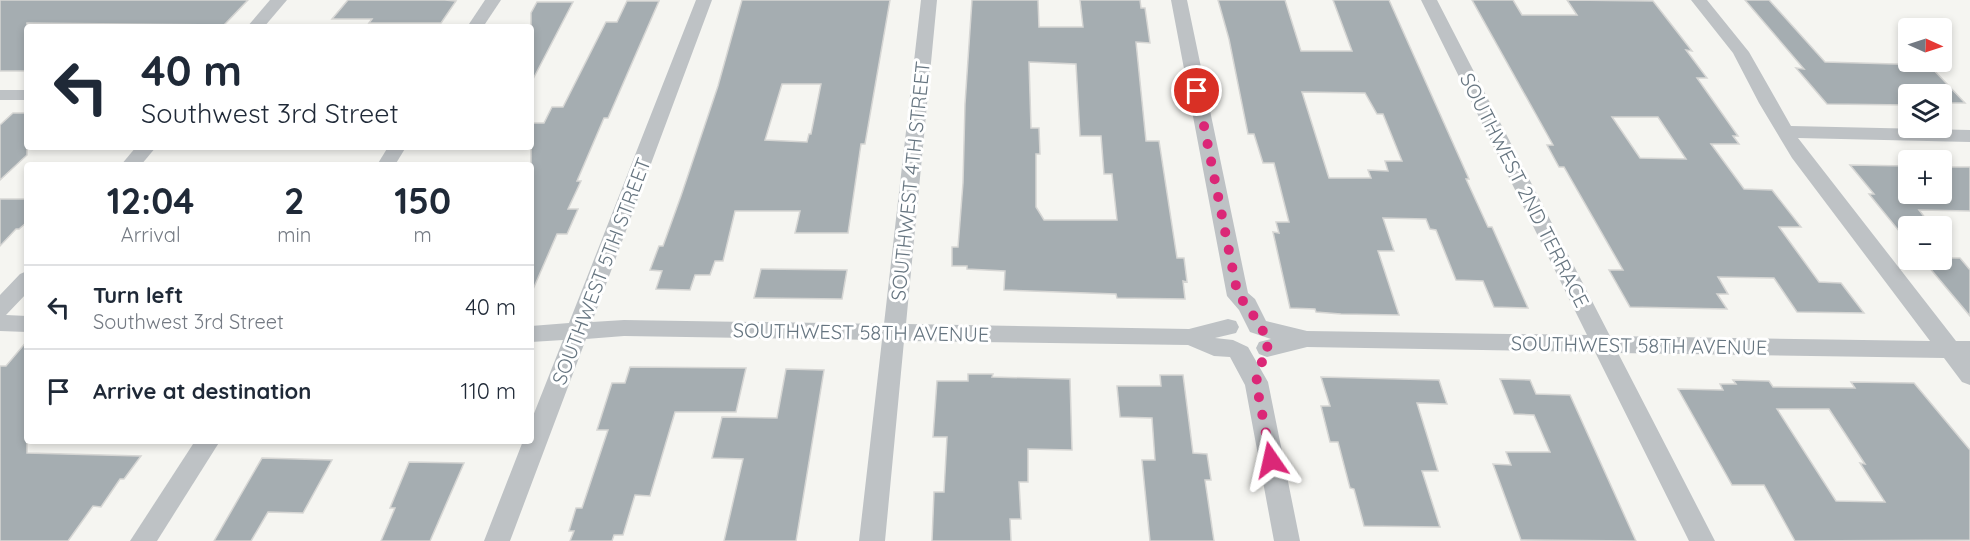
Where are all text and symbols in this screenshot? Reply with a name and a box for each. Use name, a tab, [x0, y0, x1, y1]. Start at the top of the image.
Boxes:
north arrow	[1898, 18, 1952, 72]
map controls	[1898, 18, 1952, 270]
text: 40 m	[141, 44, 242, 97]
icon: left	[42, 48, 120, 126]
street label: SOUTHWEST 4TH STREET	[885, 60, 935, 302]
pin	[1171, 65, 1222, 116]
street label: SOUTHWEST 2ND TERRACE	[1455, 69, 1595, 311]
icon: arrive	[1180, 74, 1213, 107]
button: layers	[1898, 84, 1952, 138]
text: Southwest 3rd Street	[141, 96, 399, 130]
button: +	[1898, 150, 1952, 204]
street label: SOUTHWEST 5TH STREET	[546, 154, 656, 388]
text: 12:04	[107, 178, 194, 223]
text: 2	[284, 178, 305, 223]
text: 150	[394, 178, 451, 223]
button: −	[1898, 216, 1952, 270]
text: Arrival	[121, 222, 181, 247]
text: min	[277, 222, 311, 247]
text: m	[414, 222, 432, 247]
text: Turn left	[93, 281, 183, 309]
icon: left	[42, 291, 75, 324]
text: 40 m	[465, 293, 516, 321]
text: Southwest 3rd Street	[93, 309, 284, 334]
street label: SOUTHWEST 58TH AVENUE	[733, 317, 989, 347]
street label: SOUTHWEST 58TH AVENUE	[1511, 330, 1767, 360]
icon: arrive	[42, 375, 75, 408]
text: Arrive at destination	[93, 377, 311, 405]
text: 110 m	[461, 377, 516, 405]
position arrow	[1239, 428, 1303, 492]

